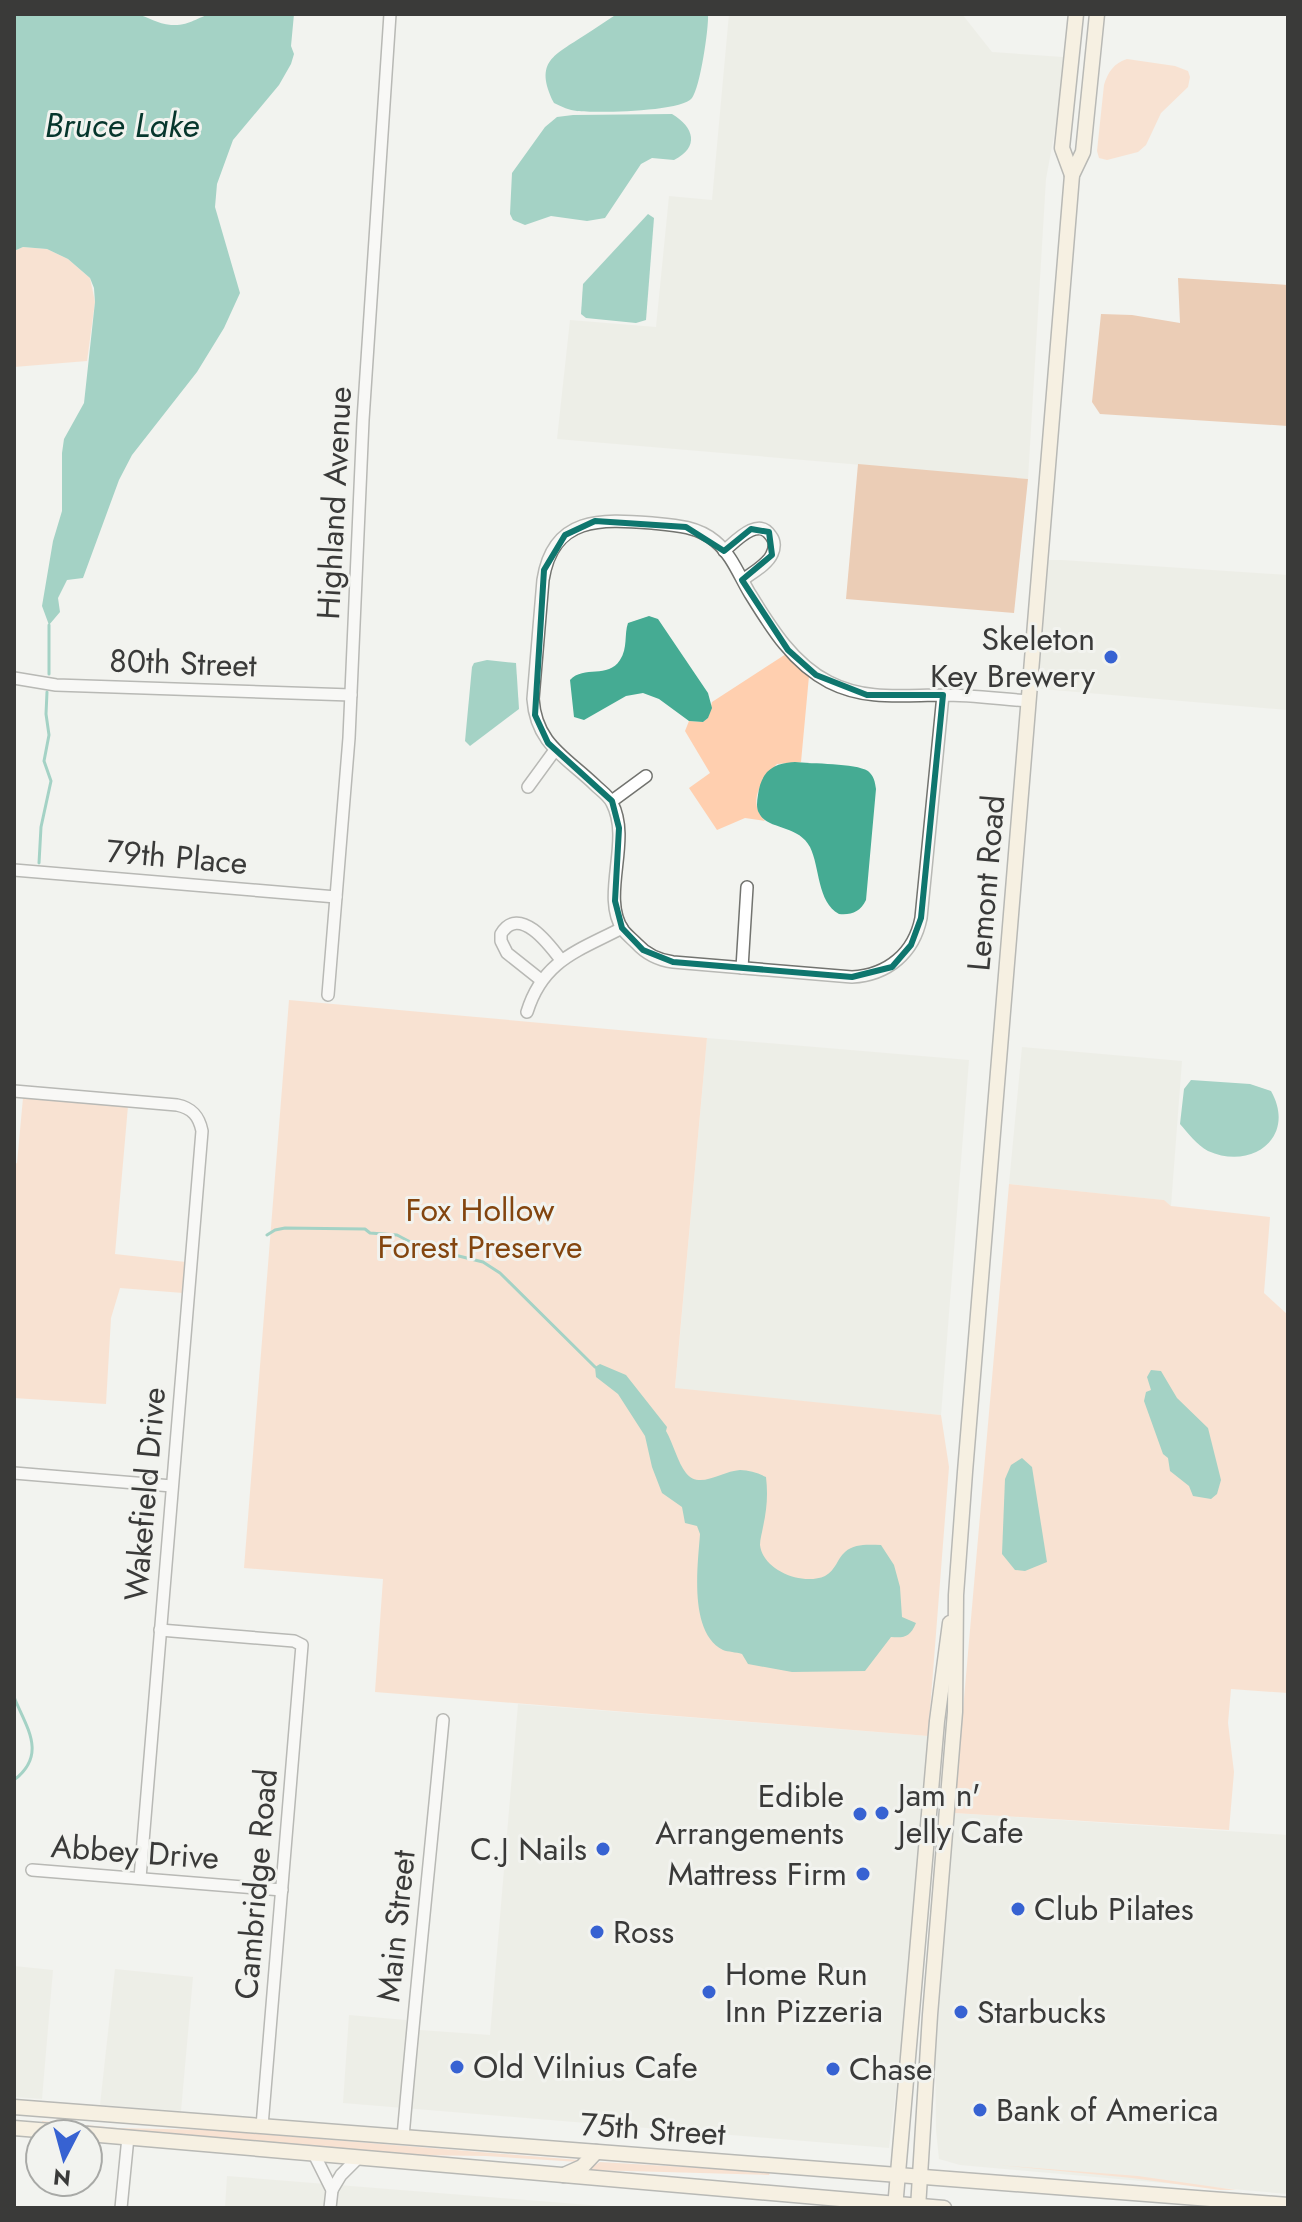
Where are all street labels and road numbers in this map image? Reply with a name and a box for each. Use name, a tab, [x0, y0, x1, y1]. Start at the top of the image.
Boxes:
street label: Highland Avenue	[305, 385, 363, 621]
street label: 80th Street	[109, 637, 258, 689]
street label: Lemont Road	[955, 793, 1017, 973]
street label: 79th Place	[105, 828, 249, 886]
street label: Wakefield Drive	[113, 1385, 177, 1603]
street label: Cambridge Road	[223, 1767, 289, 2001]
street label: Abbey Drive	[49, 1823, 221, 1881]
street label: Main Street	[365, 1848, 427, 2004]
street label: 75th Street	[579, 2101, 727, 2157]

